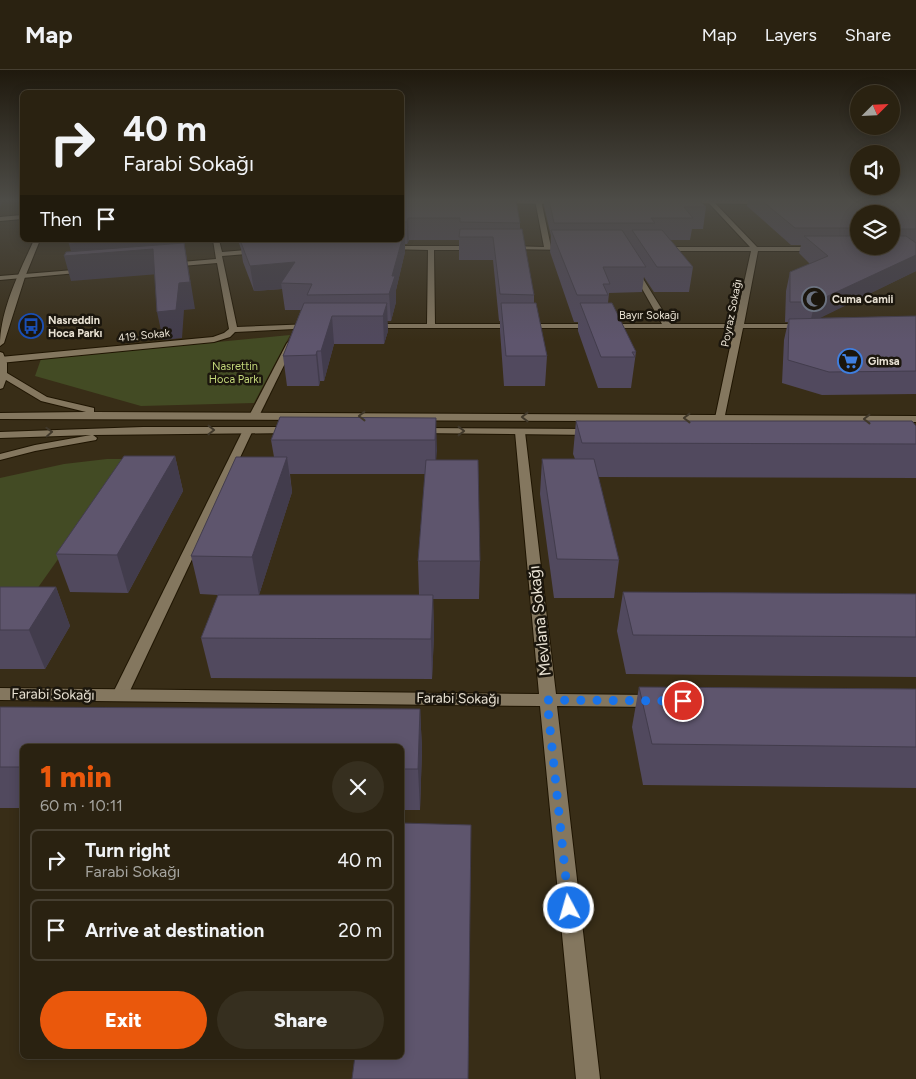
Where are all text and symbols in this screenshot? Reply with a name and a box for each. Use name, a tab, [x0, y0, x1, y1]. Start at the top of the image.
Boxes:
text: Map	[25, 20, 73, 49]
text: Map	[702, 24, 737, 46]
text: Layers	[765, 24, 817, 46]
text: Share	[845, 24, 891, 46]
north arrow	[850, 85, 900, 135]
map controls	[850, 85, 900, 255]
text: 40 m	[123, 108, 207, 150]
icon: right	[40, 110, 105, 175]
button: sound	[850, 145, 900, 195]
text: Farabi Sokağı	[123, 150, 254, 177]
icon: arrive	[92, 205, 120, 233]
button: layers	[850, 205, 900, 255]
text: Then	[40, 208, 82, 231]
street label: Poyraz Sokağı	[719, 278, 744, 348]
mosque icon: Cuma Camii	[801, 286, 827, 312]
place label: Cuma Camii	[832, 293, 894, 306]
street label: Bayır Sokağı	[619, 309, 679, 322]
bus stop icon: Nasreddin Hoca Parkı	[18, 313, 44, 339]
place label: Nasreddin Hoca Parkı	[48, 314, 103, 340]
street label: 419. Sokak	[118, 326, 171, 345]
supermarket icon: Gimsa	[837, 348, 863, 374]
place label: Gimsa	[868, 355, 900, 368]
park label: Nasrettin Hoca Parkı	[209, 360, 261, 386]
one-way arrow	[358, 411, 366, 421]
one-way arrow	[521, 412, 528, 422]
one-way arrow	[683, 413, 691, 423]
one-way arrow	[863, 414, 871, 424]
one-way arrow	[208, 425, 215, 435]
one-way arrow	[458, 426, 465, 436]
one-way arrow	[45, 427, 53, 438]
street label: Mevlana Sokağı	[524, 565, 555, 677]
pin	[662, 680, 704, 722]
street label: Farabi Sokağı	[11, 685, 95, 704]
icon: arrive	[669, 687, 697, 715]
street label: Farabi Sokağı	[416, 689, 500, 708]
text: 1 min	[40, 758, 112, 795]
button: close	[332, 761, 384, 813]
text: 60 m · 10:11	[40, 796, 123, 815]
text: Turn right	[85, 839, 171, 862]
icon: right	[42, 846, 70, 874]
text: 40 m	[337, 849, 382, 872]
text: Farabi Sokağı	[85, 862, 180, 881]
position arrow	[542, 881, 594, 933]
icon: arrive	[42, 916, 70, 944]
text: Arrive at destination	[85, 919, 264, 942]
text: 20 m	[338, 919, 382, 942]
button: Exit	[40, 991, 207, 1049]
button: Share	[217, 991, 384, 1049]

